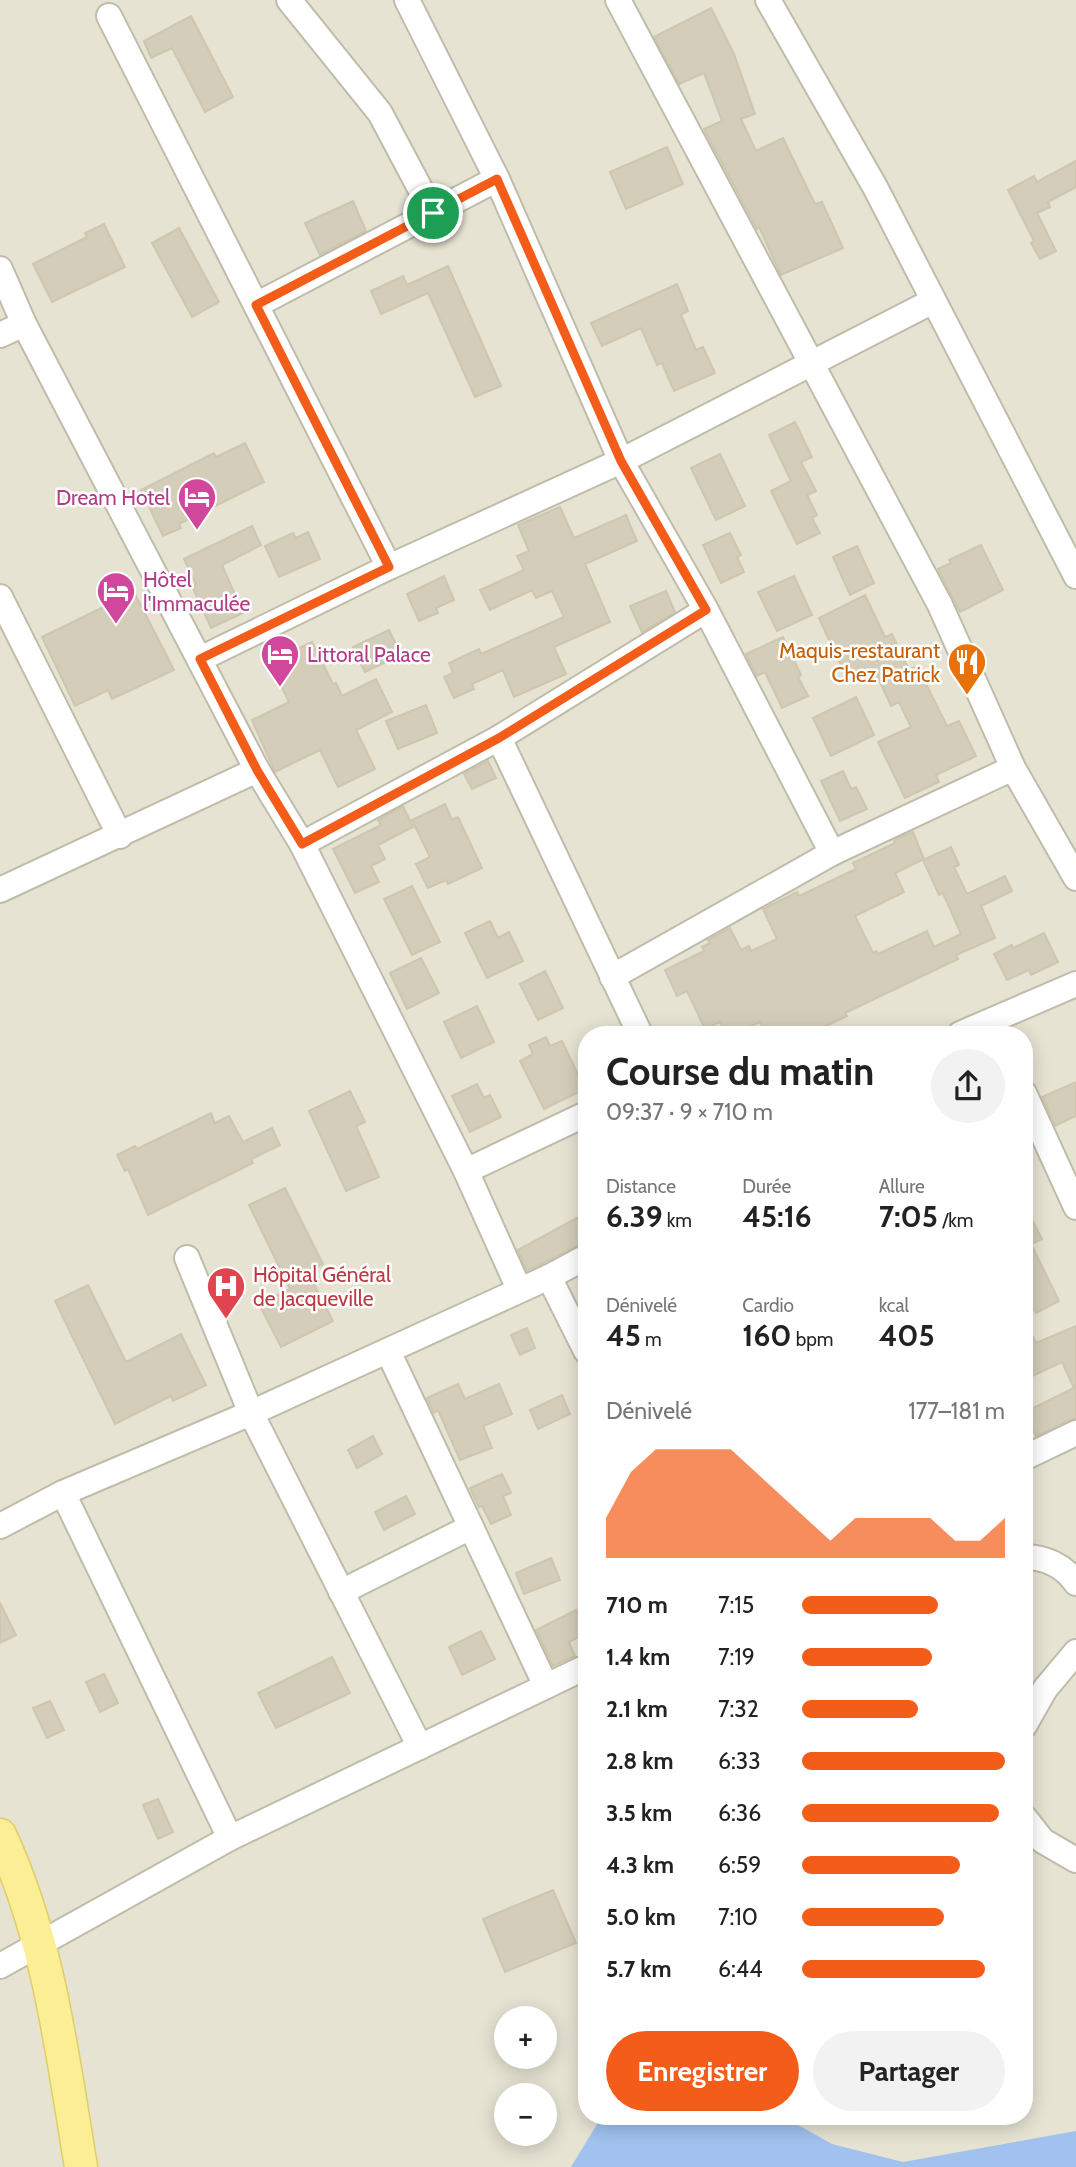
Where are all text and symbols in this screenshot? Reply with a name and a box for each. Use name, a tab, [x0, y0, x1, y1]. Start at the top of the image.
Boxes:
pin	[403, 183, 463, 243]
icon: arrive	[414, 194, 452, 232]
hotel icon: Dream Hotel	[176, 476, 218, 531]
place label: Dream Hotel	[56, 485, 170, 510]
place label: Hôtel l'Immaculée	[143, 567, 251, 616]
hotel icon: Hôtel l'Immaculée	[95, 570, 137, 625]
hotel icon: Littoral Palace	[259, 633, 301, 688]
place label: Maquis-restaurant Chez Patrick	[779, 638, 941, 687]
restaurant icon: Maquis-restaurant Chez Patrick	[946, 641, 988, 696]
place label: Littoral Palace	[307, 642, 431, 667]
text: Course du matin	[606, 1048, 874, 1095]
button: share	[931, 1049, 1005, 1123]
text: 09:37 · 9 × 710 m	[606, 1098, 773, 1126]
text: Distance	[606, 1175, 676, 1198]
text: Durée	[742, 1175, 791, 1198]
text: Allure	[879, 1175, 925, 1198]
text: 6.39	[606, 1198, 663, 1235]
text: 45:16	[742, 1198, 812, 1235]
text: 7:05	[879, 1198, 938, 1235]
text: km	[663, 1209, 692, 1232]
text: /km	[938, 1209, 974, 1232]
place label: Hôpital Général de Jacqueville	[253, 1262, 391, 1311]
hospital icon: Hôpital Général de Jacqueville	[205, 1265, 247, 1320]
text: Dénivelé	[606, 1294, 677, 1317]
text: Cardio	[742, 1294, 794, 1317]
text: kcal	[879, 1294, 909, 1317]
text: 45	[606, 1317, 641, 1354]
text: 160	[742, 1317, 791, 1354]
text: 405	[879, 1317, 935, 1354]
text: m	[641, 1328, 662, 1351]
text: bpm	[791, 1328, 834, 1351]
text: Dénivelé	[606, 1397, 692, 1425]
text: 177–181 m	[908, 1397, 1005, 1425]
text: 710 m	[606, 1591, 668, 1619]
text: 7:15	[718, 1591, 754, 1619]
text: 1.4 km	[606, 1643, 670, 1671]
text: 7:19	[718, 1643, 755, 1671]
text: 2.1 km	[606, 1695, 668, 1723]
text: 7:32	[718, 1695, 759, 1723]
text: 2.8 km	[606, 1747, 673, 1775]
text: 6:33	[718, 1747, 761, 1775]
text: 3.5 km	[606, 1799, 672, 1827]
text: 6:36	[718, 1799, 761, 1827]
text: 4.3 km	[606, 1851, 674, 1879]
text: 6:59	[718, 1851, 761, 1879]
text: 5.0 km	[606, 1903, 676, 1931]
text: 7:10	[718, 1903, 758, 1931]
text: 5.7 km	[606, 1955, 672, 1983]
text: 6:44	[718, 1955, 762, 1983]
map controls	[494, 2006, 557, 2146]
button: +	[494, 2006, 557, 2069]
button: Enregistrer	[606, 2031, 799, 2111]
button: Partager	[813, 2031, 1005, 2111]
button: −	[494, 2083, 557, 2146]

